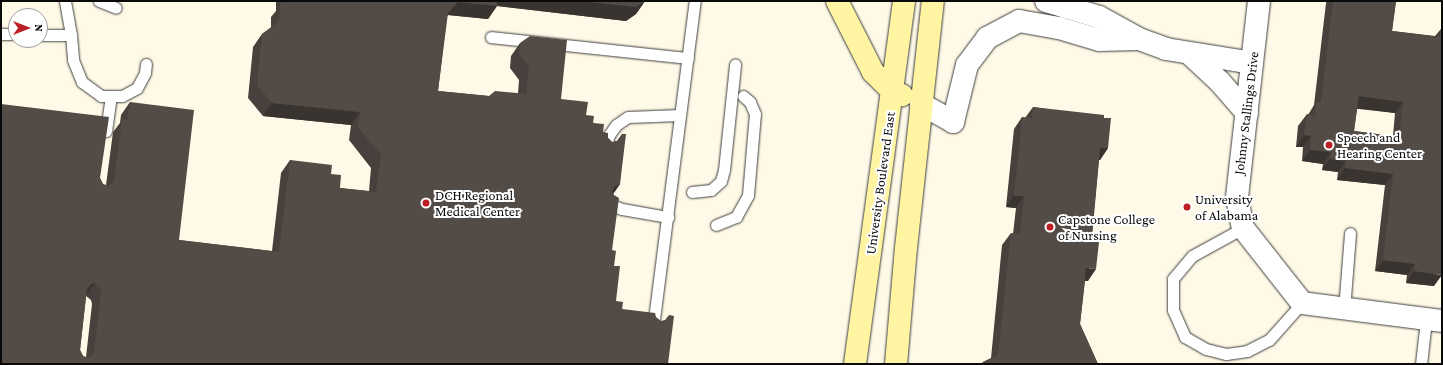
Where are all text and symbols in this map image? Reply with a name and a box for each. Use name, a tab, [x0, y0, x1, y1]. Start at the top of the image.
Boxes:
north arrow	[8, 8, 48, 48]
text: N	[33, 24, 45, 32]
street label: Johnny Stallings Drive	[1230, 50, 1262, 176]
street label: University Boulevard East	[862, 111, 898, 255]
place label: Speech and Hearing Center	[1337, 129, 1422, 162]
marker: Speech and Hearing Center	[1324, 140, 1334, 150]
place label: DCH Regional Medical Center	[435, 187, 520, 220]
place label: University of Alabama	[1195, 191, 1258, 224]
marker: DCH Regional Medical Center	[420, 197, 432, 209]
marker: University of Alabama	[1182, 202, 1192, 212]
place label: Capstone College of Nursing	[1058, 211, 1155, 244]
marker: Capstone College of Nursing	[1045, 222, 1055, 232]

